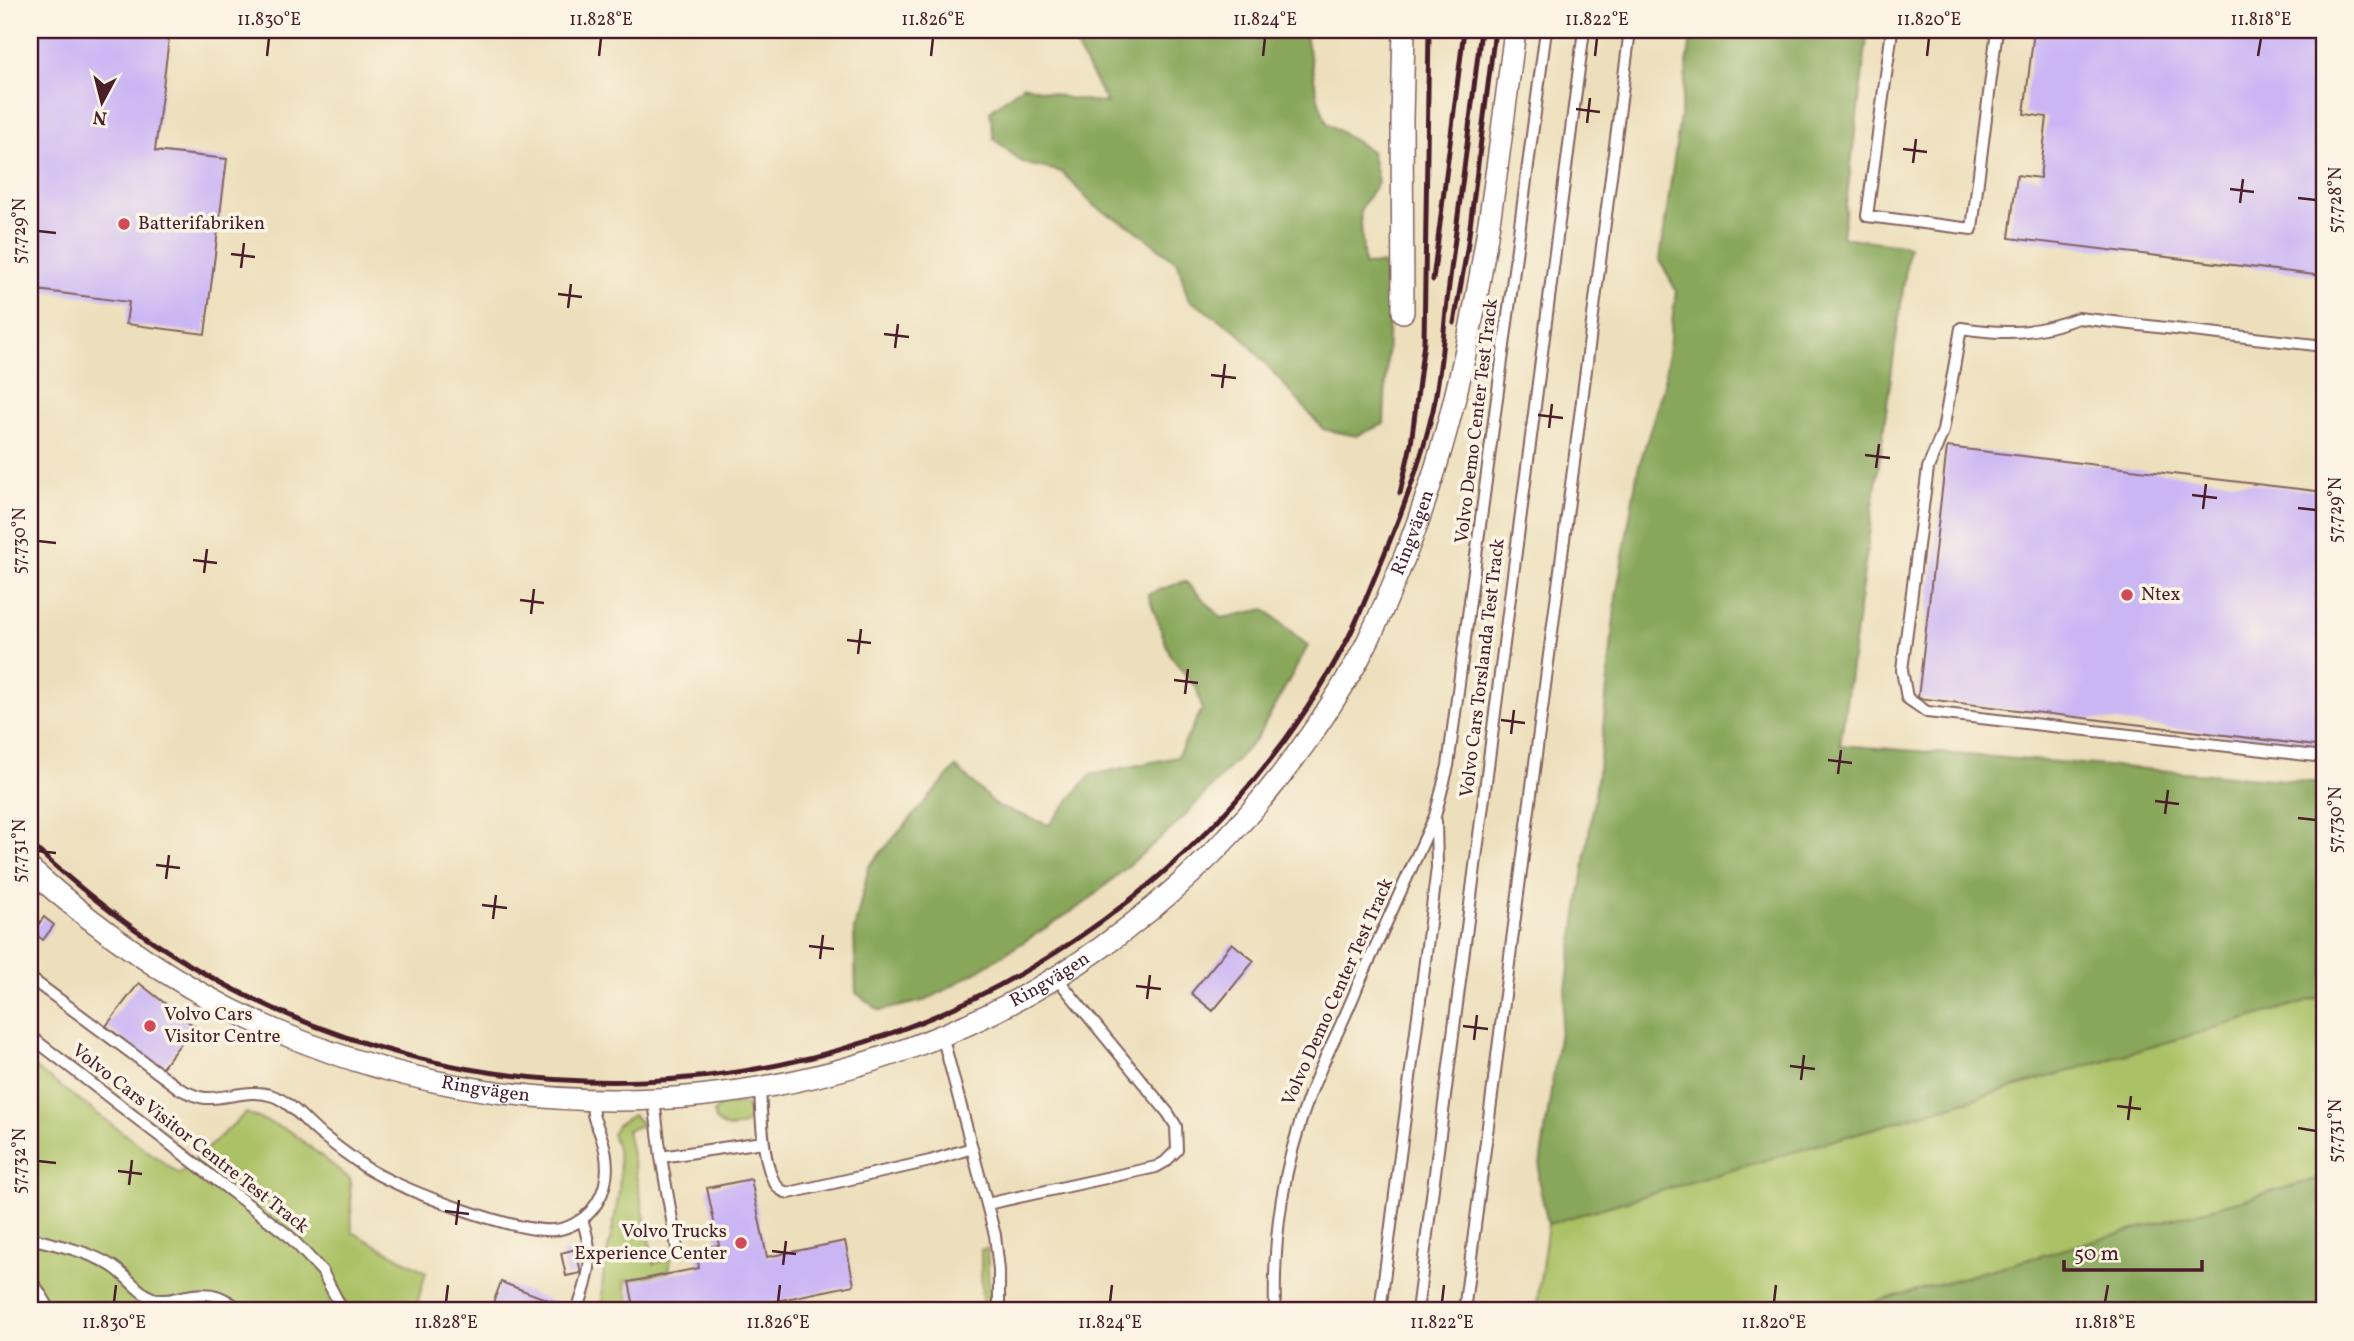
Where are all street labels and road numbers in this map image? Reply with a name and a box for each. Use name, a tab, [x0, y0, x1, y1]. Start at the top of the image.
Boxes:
street label: Volvo Demo Center Test Track	[1449, 297, 1505, 545]
street label: Ringvägen	[1385, 487, 1441, 580]
street label: Volvo Cars Torslanda Test Track	[1454, 537, 1512, 799]
street label: Volvo Demo Center Test Track	[1276, 874, 1400, 1110]
street label: Ringvägen	[1005, 946, 1095, 1014]
street label: Volvo Cars Visitor Centre Test Track	[66, 1038, 314, 1240]
street label: Ringvägen	[439, 1070, 531, 1109]

